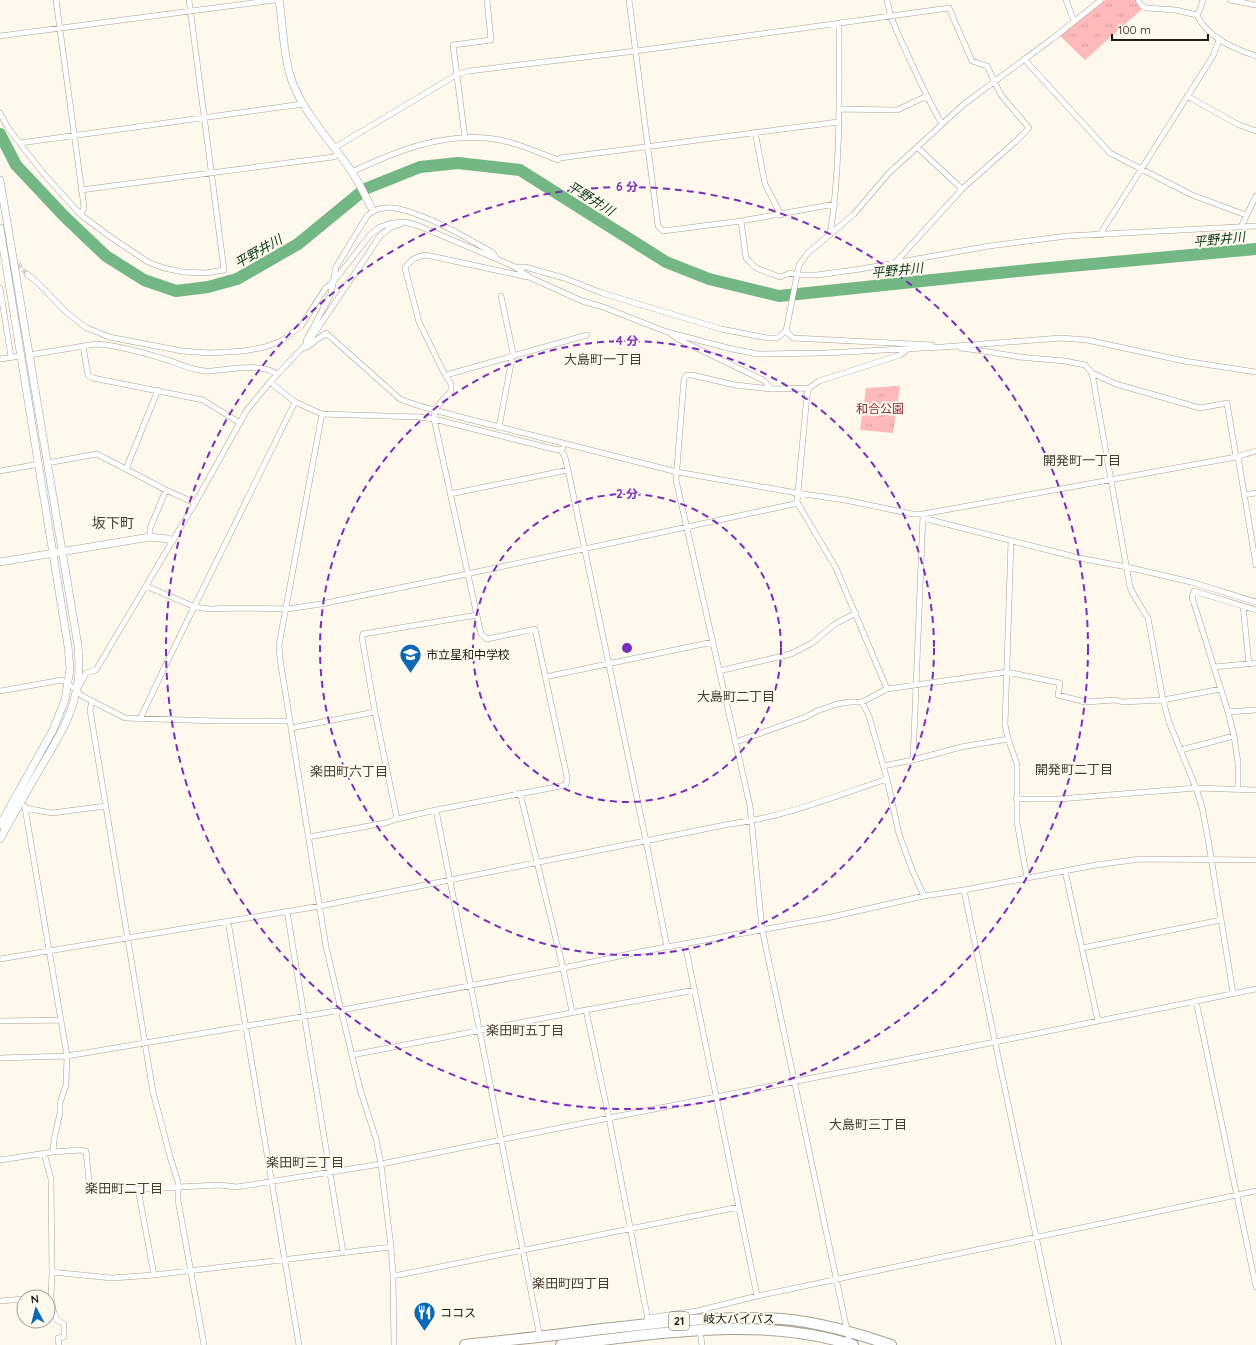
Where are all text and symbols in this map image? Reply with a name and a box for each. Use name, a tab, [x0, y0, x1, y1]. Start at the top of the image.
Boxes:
scale bar	[1112, 16, 1208, 42]
text: 100 m	[1118, 22, 1151, 37]
water label: 平野井川	[565, 177, 619, 220]
text: 6 分	[616, 179, 638, 194]
water label: 平野井川	[1192, 228, 1248, 250]
water label: 平野井川	[231, 230, 286, 271]
water label: 平野井川	[870, 259, 926, 281]
text: 4 分	[616, 333, 638, 348]
district label: 大島町一丁目	[564, 351, 642, 367]
park label: 和合公園	[856, 401, 904, 416]
district label: 開発町一丁目	[1043, 452, 1121, 468]
text: 2 分	[616, 486, 638, 501]
district label: 坂下町	[92, 514, 134, 532]
centre of rings	[620, 641, 634, 655]
school or university icon: 市立星和中学校	[397, 642, 423, 675]
place label: 市立星和中学校	[426, 647, 510, 662]
district label: 大島町二丁目	[697, 688, 775, 704]
district label: 開発町二丁目	[1035, 761, 1113, 777]
district label: 楽田町六丁目	[310, 763, 388, 779]
district label: 楽田町五丁目	[486, 1022, 564, 1038]
district label: 大島町三丁目	[829, 1116, 907, 1132]
district label: 楽田町三丁目	[266, 1154, 344, 1170]
district label: 楽田町二丁目	[85, 1180, 163, 1196]
district label: 楽田町四丁目	[532, 1275, 610, 1291]
north arrow	[16, 1289, 56, 1329]
text: N	[30, 1292, 40, 1307]
restaurant icon: ココス	[411, 1300, 437, 1333]
place label: ココス	[440, 1305, 476, 1320]
street label: 岐大バイパス	[703, 1311, 775, 1326]
road number: 21	[669, 1312, 689, 1330]

